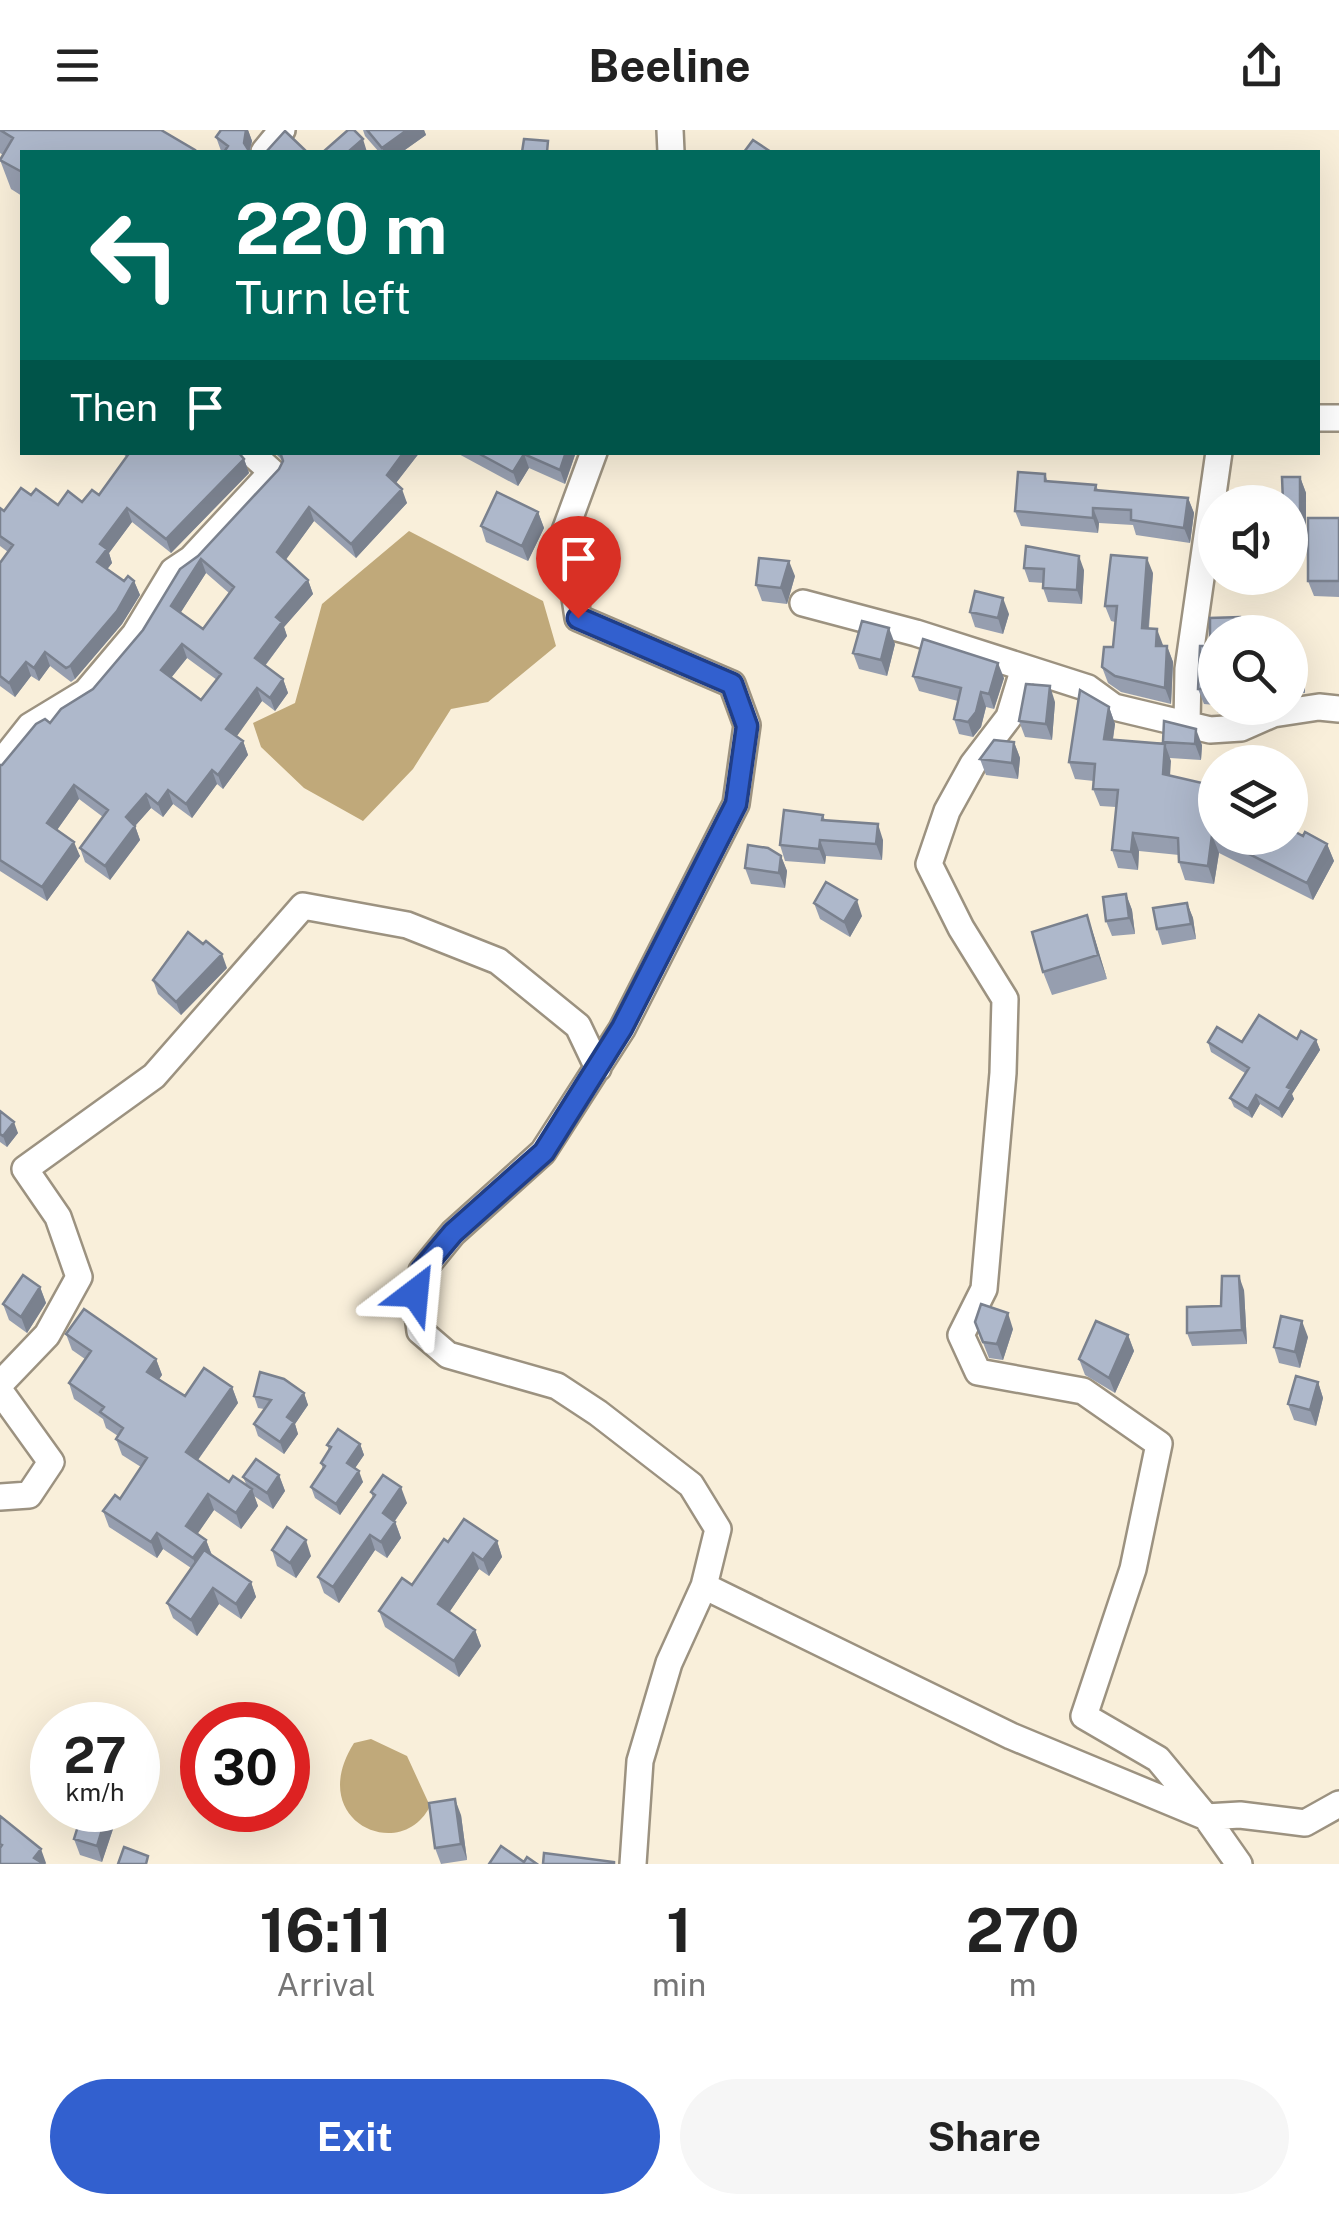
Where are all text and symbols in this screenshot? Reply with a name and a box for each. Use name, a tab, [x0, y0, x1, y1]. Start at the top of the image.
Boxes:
icon: menu	[50, 38, 105, 93]
icon: share	[1234, 38, 1289, 93]
text: Beeline	[588, 39, 751, 92]
text: 220 m	[235, 187, 448, 270]
icon: left	[70, 190, 200, 320]
text: Turn left	[235, 271, 411, 324]
icon: arrive	[178, 380, 233, 435]
text: Then	[70, 385, 158, 430]
map controls	[1198, 485, 1308, 855]
button: sound	[1198, 485, 1308, 595]
pin	[536, 516, 621, 619]
icon: arrive	[551, 531, 606, 586]
button: search	[1198, 615, 1308, 725]
button: layers	[1198, 745, 1308, 855]
position arrow	[363, 1241, 467, 1345]
speed limit sign: 30	[180, 1702, 310, 1832]
text: 27	[63, 1725, 127, 1784]
text: km/h	[66, 1777, 124, 1807]
text: 16:11	[260, 1895, 392, 1966]
text: 1	[666, 1895, 692, 1966]
text: 270	[966, 1895, 1079, 1966]
text: Arrival	[277, 1966, 375, 2003]
text: min	[652, 1966, 706, 2003]
text: m	[1009, 1966, 1036, 2003]
button: Exit	[50, 2079, 660, 2194]
button: Share	[680, 2079, 1289, 2194]

